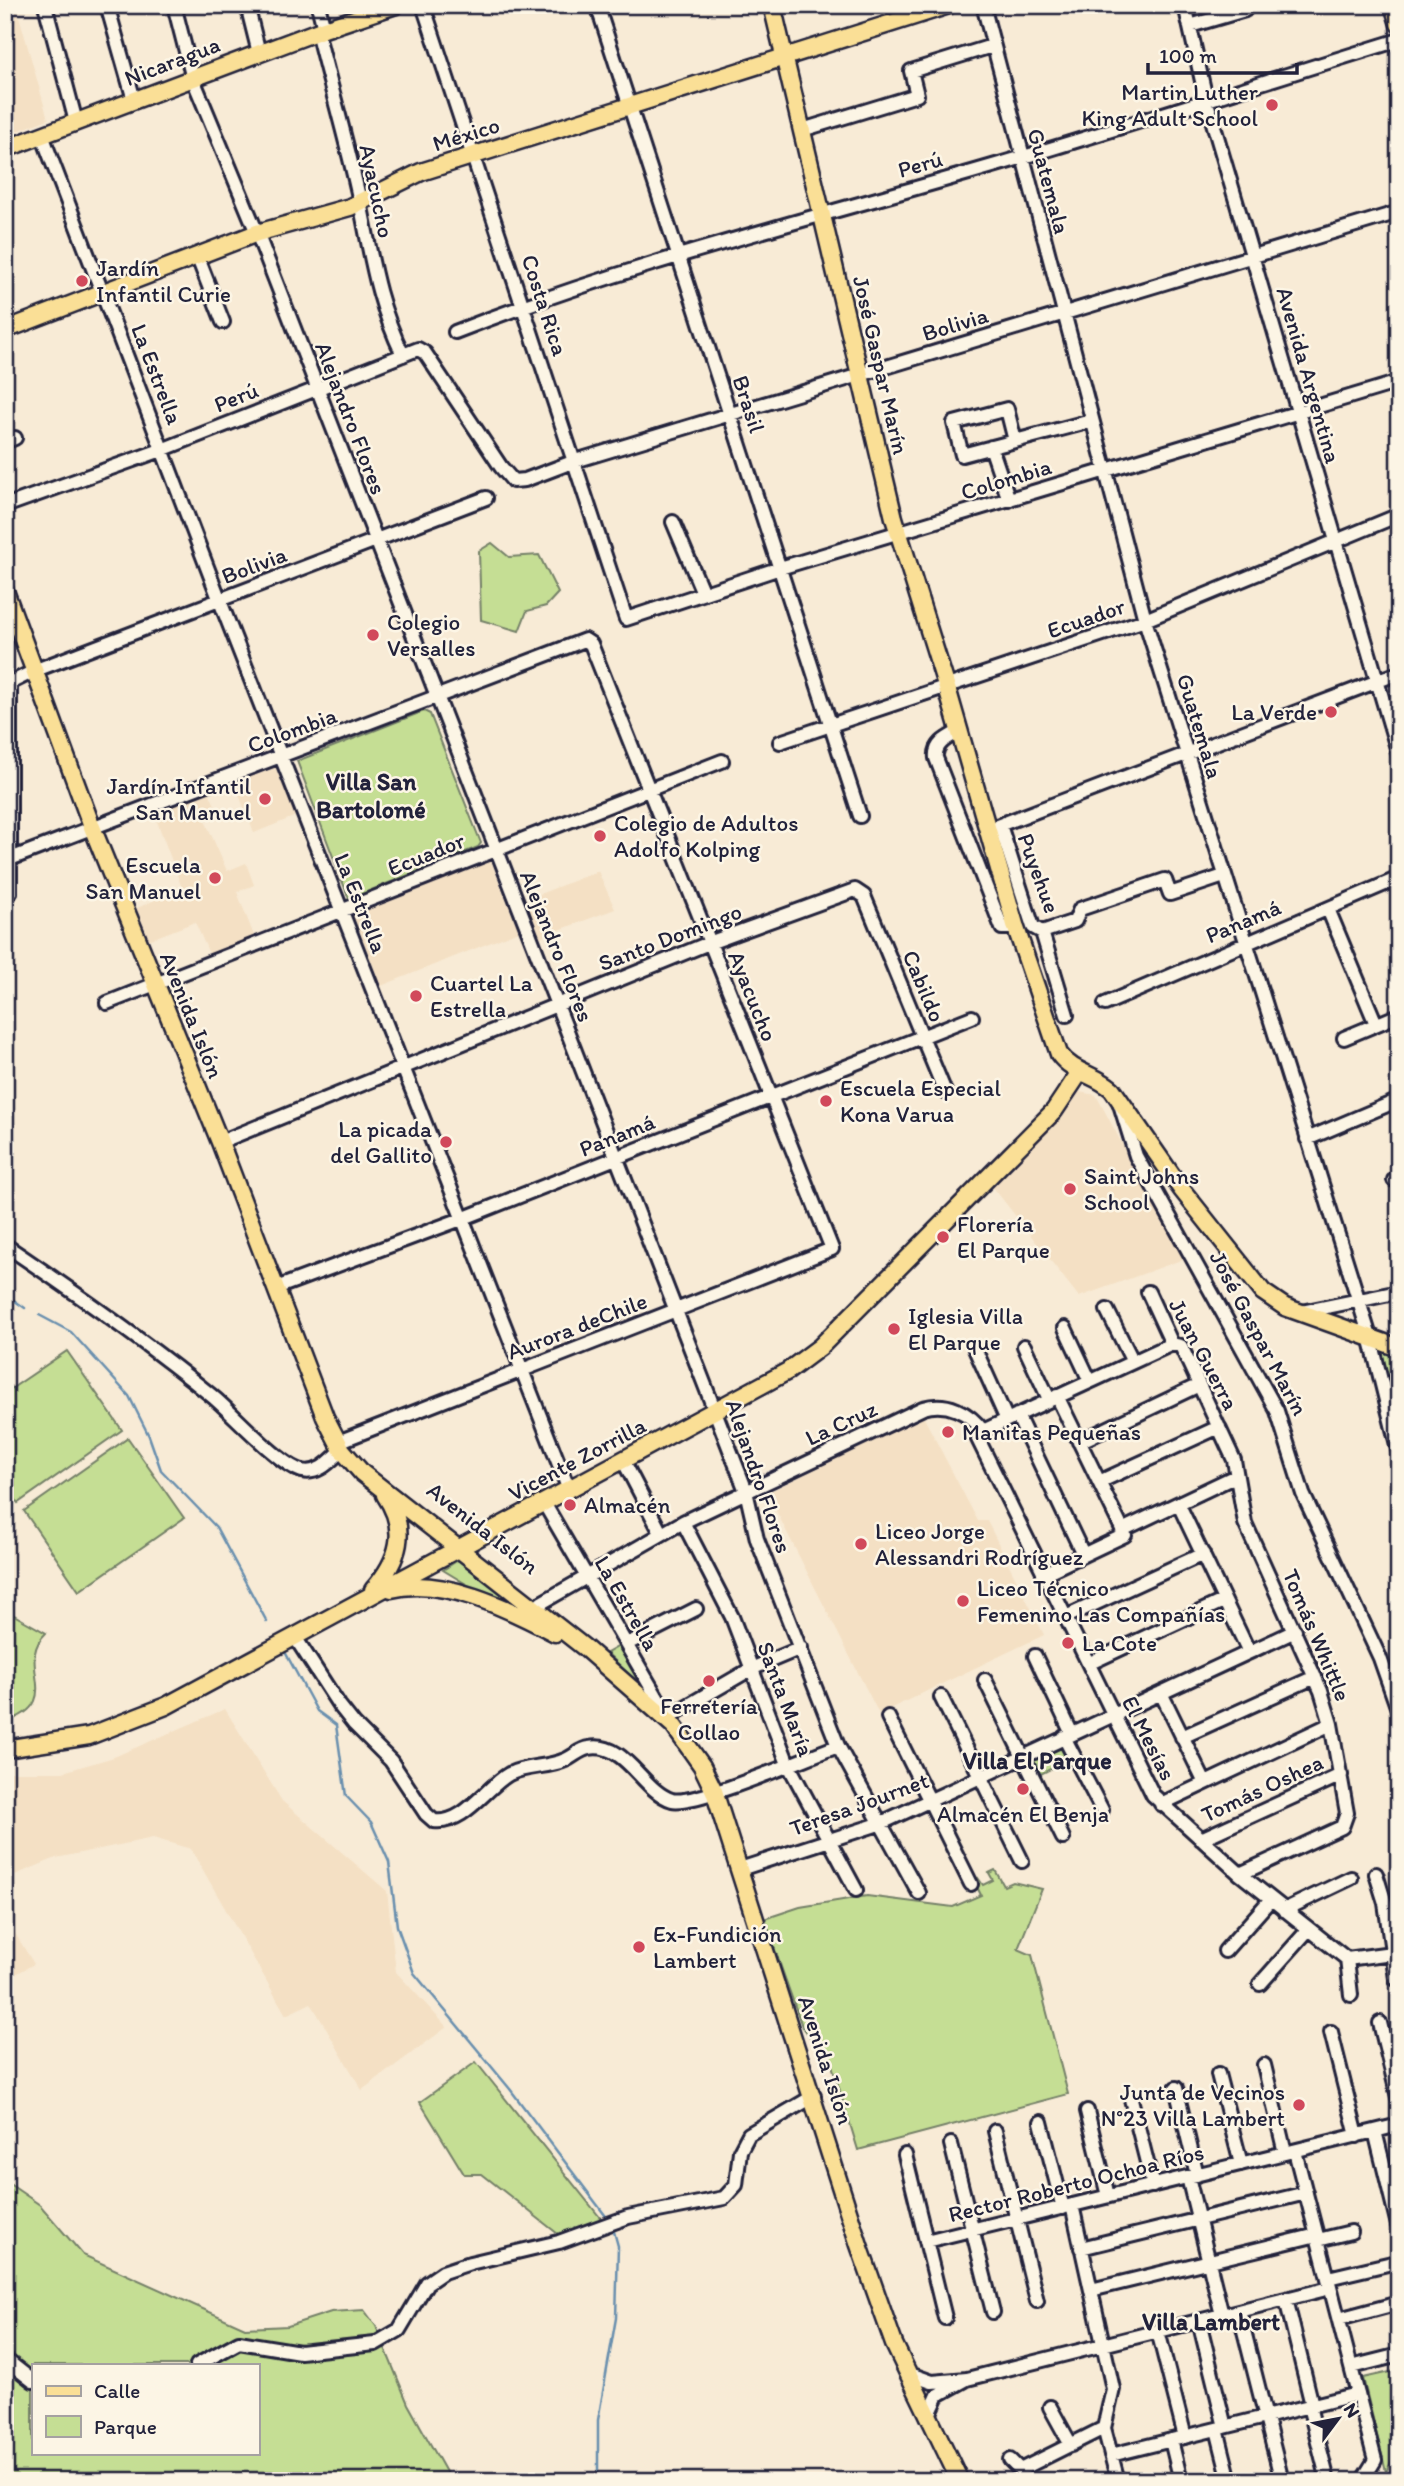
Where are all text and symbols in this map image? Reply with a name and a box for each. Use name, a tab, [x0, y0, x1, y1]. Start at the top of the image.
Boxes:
street label: Nicaragua	[120, 30, 224, 92]
scale bar	[1148, 32, 1297, 76]
text: 100 m	[1159, 43, 1217, 68]
place label: Martin Luther King Adult School	[1081, 78, 1258, 132]
marker: Martin Luther King Adult School	[1264, 97, 1280, 113]
street label: México	[429, 111, 503, 157]
street label: Guatemala	[1022, 125, 1076, 237]
street label: Ayacucho	[353, 142, 401, 240]
street label: Perú	[894, 144, 946, 184]
street label: Costa Rica	[515, 251, 575, 359]
place label: Jardín Infantil Curie	[96, 254, 231, 308]
marker: Jardín Infantil Curie	[74, 273, 90, 289]
street label: José Gaspar Marín	[847, 273, 915, 457]
street label: Avenida Argentina	[1270, 284, 1348, 466]
street label: Bolivia	[919, 301, 991, 347]
street label: La Estrella	[125, 320, 189, 428]
street label: Alejandro Flores	[309, 338, 393, 498]
street label: Brasil	[727, 372, 772, 437]
street label: Perú	[210, 375, 262, 418]
street label: Colombia	[957, 452, 1055, 506]
street label: Bolivia	[217, 540, 291, 590]
street label: Ecuador	[1043, 592, 1129, 644]
place label: Colegio Versalles	[387, 608, 476, 662]
marker: Colegio Versalles	[365, 627, 381, 643]
street label: Guatemala	[1171, 670, 1229, 782]
place label: La Verde	[1231, 698, 1317, 726]
street label: Colombia	[243, 701, 341, 759]
marker: La Verde	[1323, 704, 1339, 720]
district label: Villa San Bartolomé	[316, 767, 426, 824]
place label: Jardín Infantil San Manuel	[106, 772, 251, 826]
marker: Jardín Infantil San Manuel	[257, 791, 273, 807]
place label: Colegio de Adultos Adolfo Kolping	[614, 809, 798, 863]
street label: Ecuador	[383, 826, 469, 882]
marker: Colegio de Adultos Adolfo Kolping	[592, 828, 608, 844]
street label: Puyehue	[1012, 829, 1066, 917]
street label: La Estrella	[328, 849, 394, 957]
place label: Escuela San Manuel	[86, 851, 201, 905]
street label: Alejandro Flores	[514, 866, 600, 1026]
marker: Escuela San Manuel	[207, 870, 223, 886]
street label: Panamá	[1201, 893, 1285, 949]
street label: Santo Domingo	[594, 897, 746, 977]
street label: Cabildo	[896, 946, 952, 1026]
street label: Ayacucho	[722, 947, 784, 1045]
street label: Avenida Islón	[154, 948, 230, 1082]
place label: Cuartel La Estrella	[430, 969, 533, 1023]
marker: Cuartel La Estrella	[408, 988, 424, 1004]
place label: Escuela Especial Kona Varua	[840, 1074, 1002, 1128]
marker: Escuela Especial Kona Varua	[818, 1093, 834, 1109]
street label: Panamá	[575, 1107, 659, 1163]
place label: La picada del Gallito	[330, 1115, 432, 1169]
marker: La picada del Gallito	[438, 1134, 454, 1150]
place label: Saint Johns School	[1084, 1162, 1199, 1216]
marker: Saint Johns School	[1062, 1181, 1078, 1197]
place label: Florería El Parque	[957, 1210, 1050, 1264]
marker: Florería El Parque	[935, 1229, 951, 1245]
street label: José Gaspar Marín	[1204, 1246, 1314, 1420]
street label: Aurora deChile	[503, 1286, 651, 1366]
street label: Juan Guerra	[1163, 1294, 1245, 1414]
place label: Iglesia Villa El Parque	[908, 1302, 1023, 1356]
marker: Iglesia Villa El Parque	[886, 1321, 902, 1337]
street label: La Cruz	[801, 1394, 882, 1452]
street label: Alejandro Flores	[720, 1395, 798, 1557]
street label: Vicente Zorrilla	[503, 1411, 651, 1507]
place label: Manitas Pequeñas	[962, 1418, 1141, 1446]
marker: Manitas Pequeñas	[940, 1424, 956, 1440]
street label: Avenida Islón	[422, 1476, 544, 1580]
place label: Almacén	[584, 1491, 670, 1519]
marker: Almacén	[562, 1497, 578, 1513]
place label: Liceo Jorge Alessandri Rodríguez	[875, 1517, 1084, 1571]
marker: Liceo Jorge Alessandri Rodríguez	[853, 1536, 869, 1552]
street label: La Estrella	[589, 1550, 665, 1656]
street label: Tomás Whittle	[1277, 1565, 1357, 1705]
place label: Liceo Técnico Femenino Las Compañías	[977, 1574, 1225, 1628]
marker: Liceo Técnico Femenino Las Compañías	[955, 1593, 971, 1609]
place label: La Cote	[1082, 1629, 1157, 1657]
marker: La Cote	[1060, 1635, 1076, 1651]
street label: Santa María	[751, 1638, 821, 1760]
marker: Ferretería Collao	[701, 1673, 717, 1689]
street label: El Mesías	[1116, 1691, 1182, 1785]
place label: Ferretería Collao	[660, 1692, 758, 1746]
district label: Villa El Parque	[962, 1746, 1112, 1776]
street label: Tomás Oshea	[1197, 1748, 1327, 1828]
street label: Teresa Journet	[786, 1766, 933, 1842]
marker: Almacén El Benja	[1015, 1781, 1031, 1797]
place label: Almacén El Benja	[937, 1800, 1109, 1828]
place label: Ex-Fundición Lambert	[653, 1920, 782, 1974]
marker: Ex-Fundición Lambert	[631, 1939, 647, 1955]
street label: Avenida Islón	[792, 1992, 860, 2128]
place label: Junta de Vecinos N°23 Villa Lambert	[1101, 2078, 1285, 2132]
marker: Junta de Vecinos N°23 Villa Lambert	[1291, 2097, 1307, 2113]
street label: Rector Roberto Ochoa Ríos	[945, 2138, 1207, 2228]
district label: Villa Lambert	[1142, 2307, 1280, 2336]
legend	[32, 2364, 259, 2454]
text: Calle	[94, 2378, 140, 2403]
north arrow	[1302, 2384, 1372, 2454]
text: N	[1339, 2399, 1365, 2422]
text: Parque	[94, 2414, 157, 2439]

